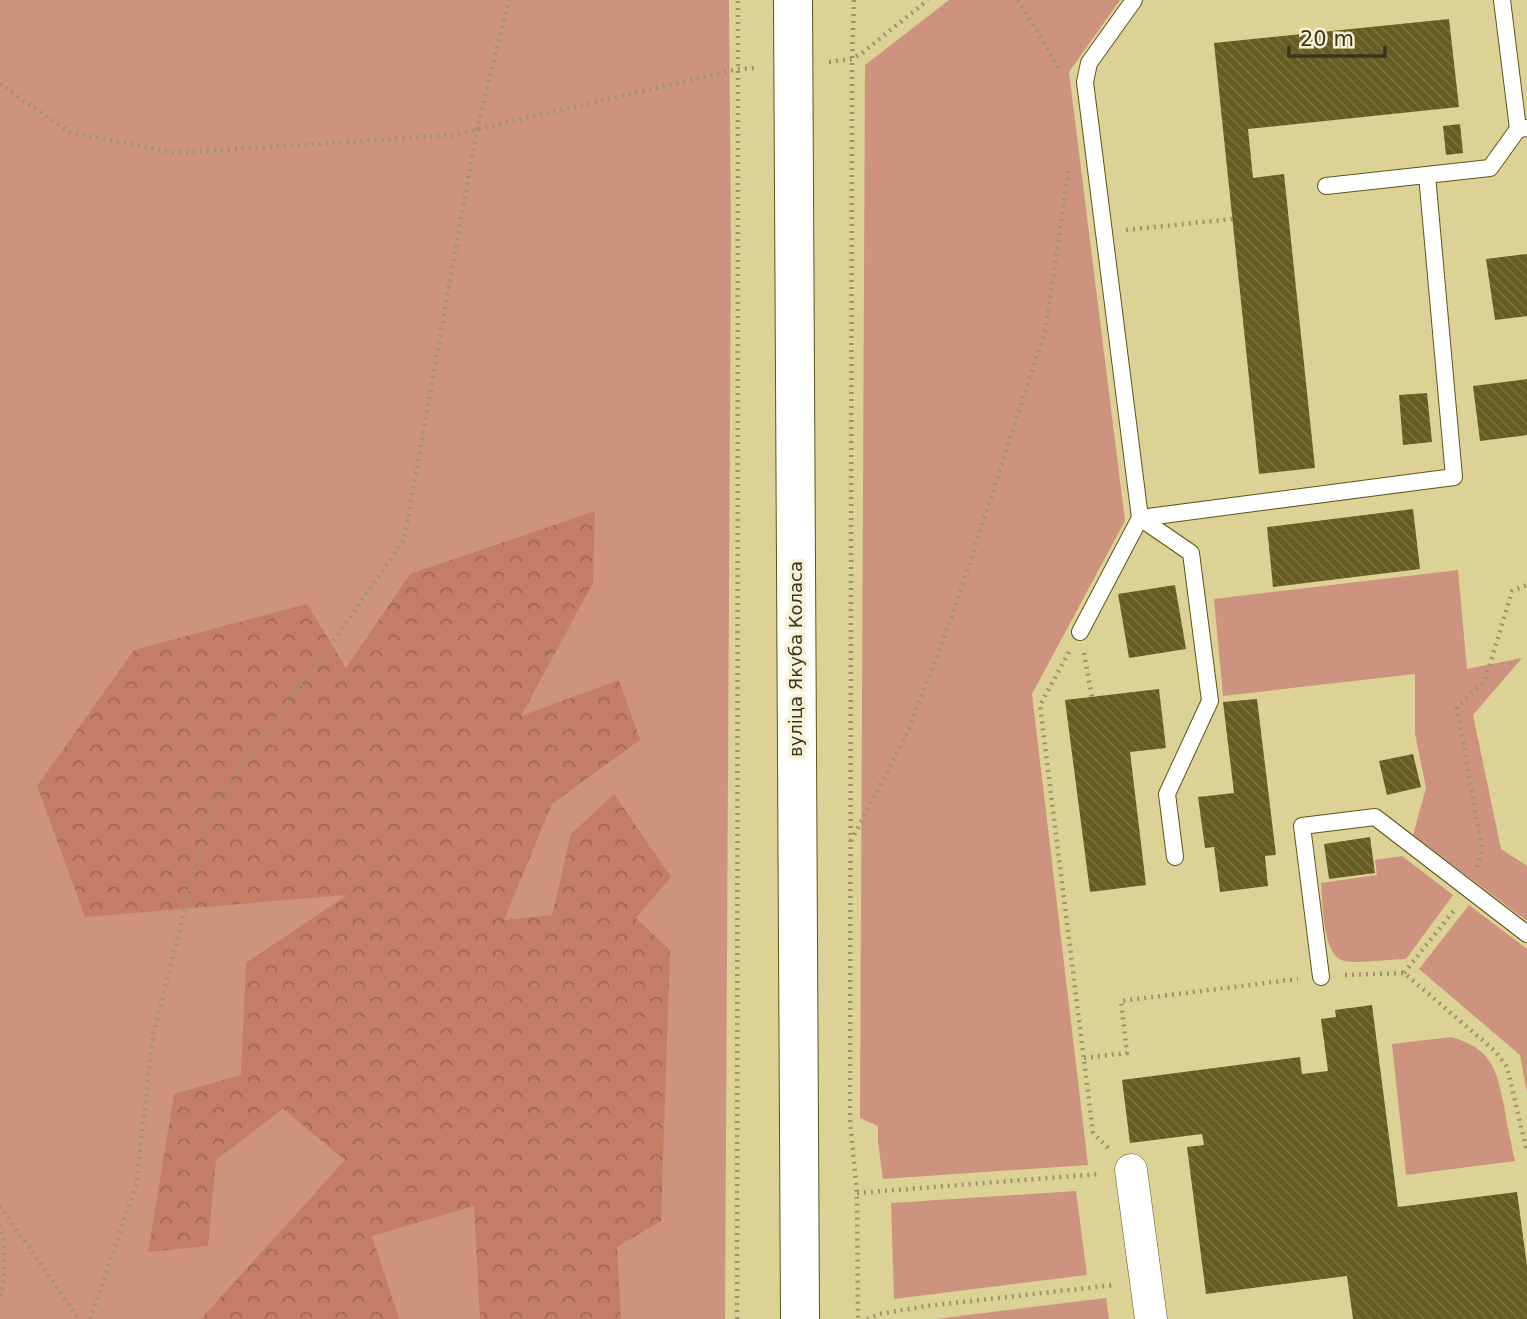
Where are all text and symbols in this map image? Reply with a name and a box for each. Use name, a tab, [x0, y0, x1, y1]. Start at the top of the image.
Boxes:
scale bar	[1289, 14, 1385, 58]
text: 20 m	[1300, 27, 1354, 51]
street label: вуліца Якуба Коласа	[785, 561, 806, 757]

